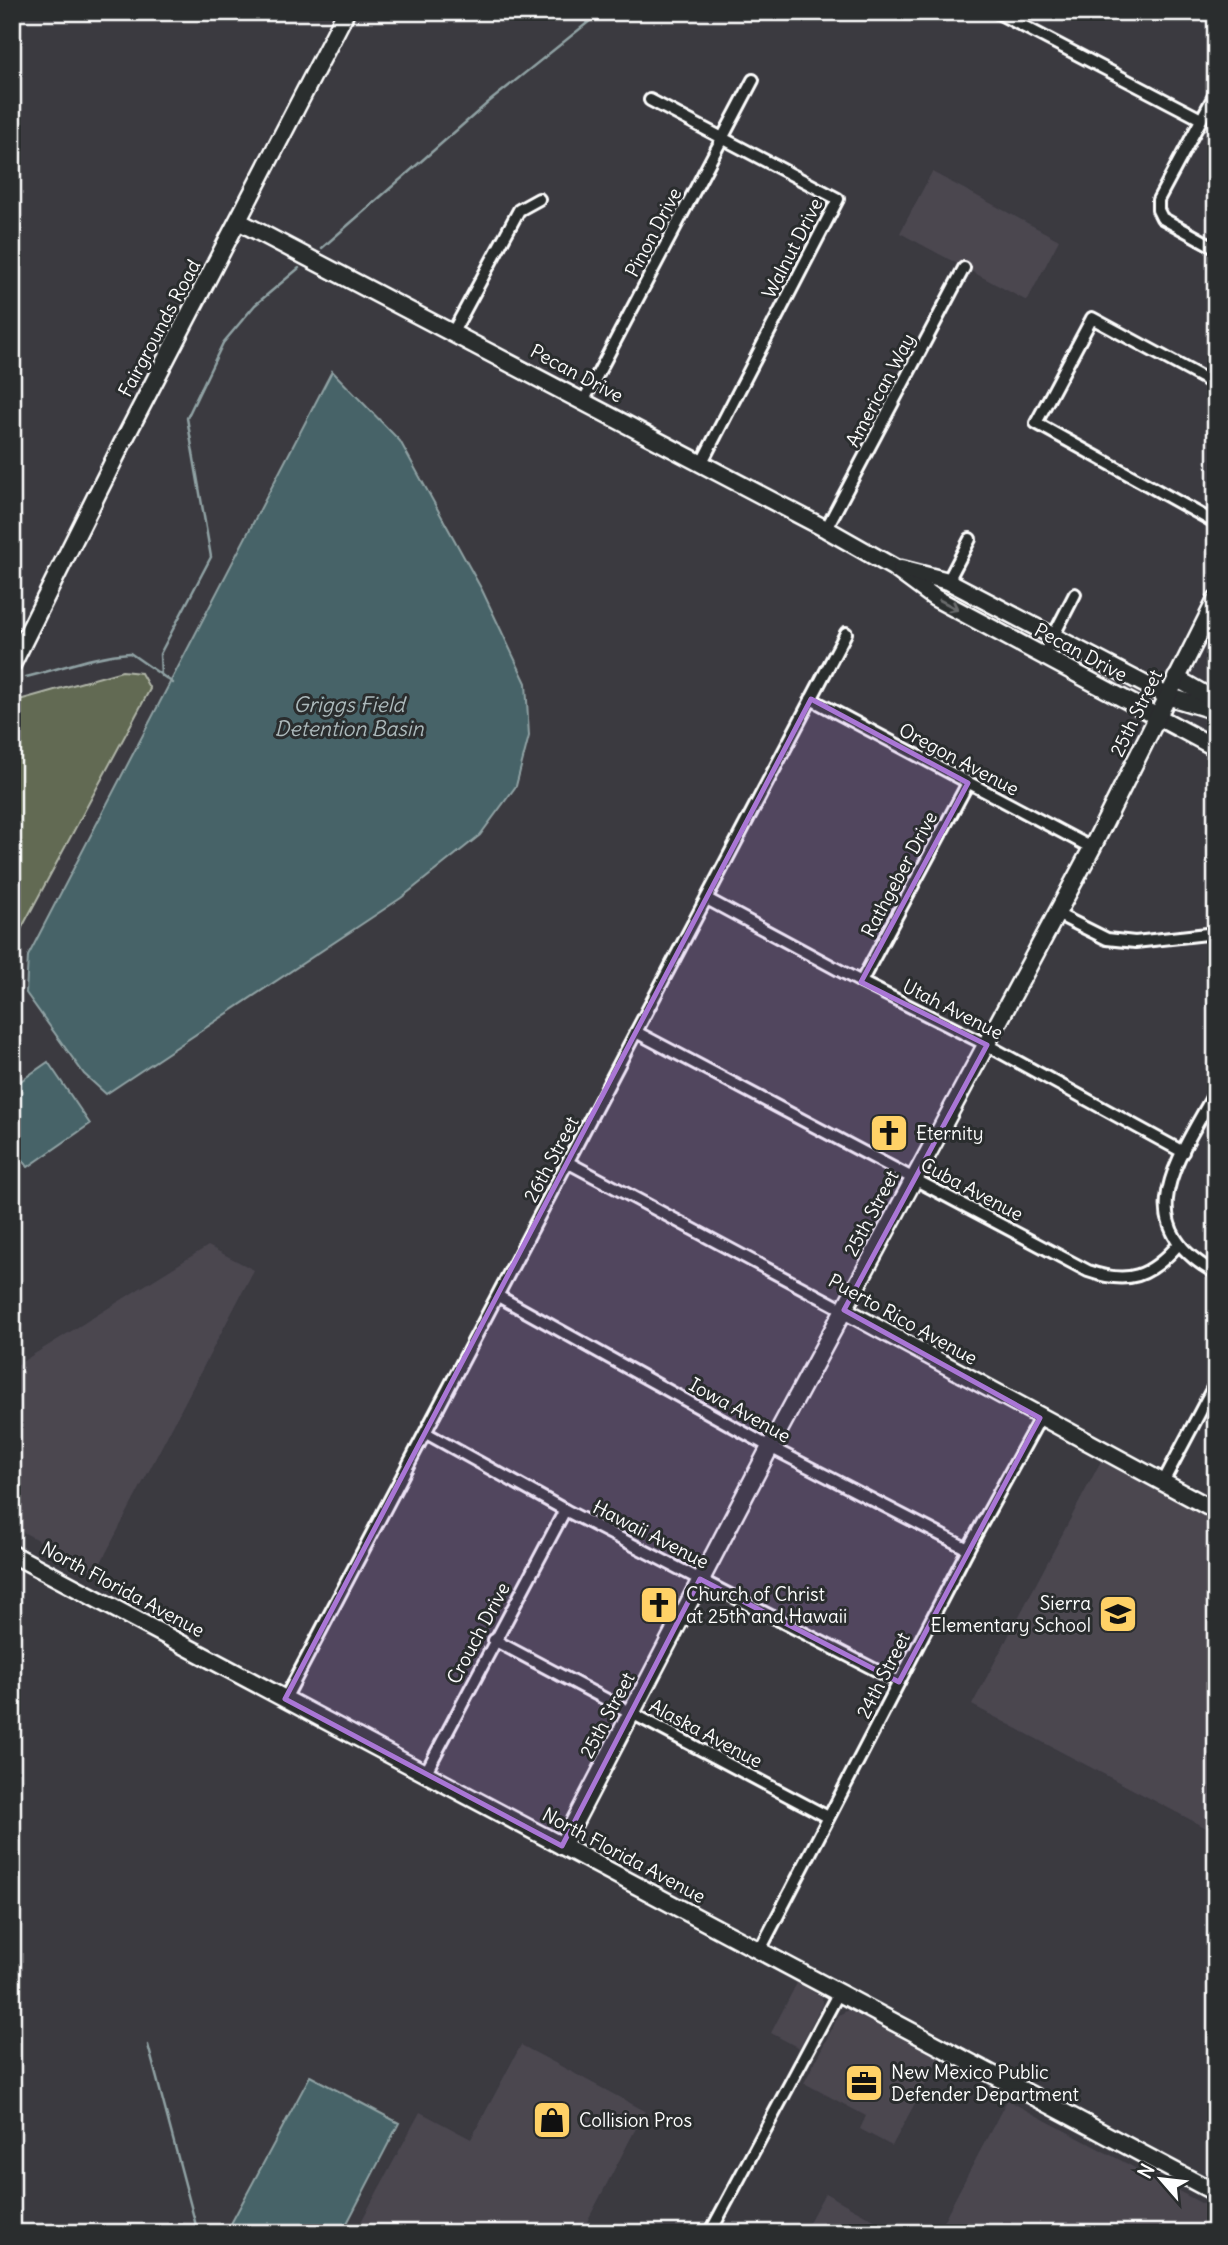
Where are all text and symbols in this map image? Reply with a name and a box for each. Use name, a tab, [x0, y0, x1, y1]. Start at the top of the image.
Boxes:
street label: Pinon Drive	[619, 183, 687, 281]
street label: Walnut Drive	[756, 194, 828, 302]
street label: Fairgrounds Road	[113, 255, 205, 401]
street label: American Way	[840, 329, 920, 451]
street label: Pecan Drive	[526, 339, 628, 407]
one-way arrow	[938, 599, 959, 612]
street label: Pecan Drive	[1030, 618, 1132, 686]
street label: 25th Street	[1105, 666, 1167, 760]
water label: Griggs Field Detention Basin	[274, 691, 424, 742]
street label: Oregon Avenue	[895, 717, 1023, 801]
street label: Rathgeber Drive	[856, 807, 942, 941]
street label: Utah Avenue	[899, 973, 1007, 1045]
street label: 26th Street	[518, 1112, 584, 1206]
church icon: Eternity	[868, 1112, 910, 1154]
place label: Eternity	[916, 1121, 984, 1145]
street label: Cuba Avenue	[917, 1152, 1027, 1226]
street label: 25th Street	[838, 1166, 904, 1260]
street label: Puerto Rico Avenue	[824, 1268, 982, 1370]
street label: Iowa Avenue	[685, 1372, 795, 1448]
street label: Hawaii Avenue	[589, 1494, 713, 1574]
street label: North Florida Avenue	[37, 1536, 209, 1642]
street label: Crouch Drive	[441, 1578, 515, 1688]
place label: Church of Christ at 25th and Hawaii	[686, 1582, 847, 1628]
church icon: Church of Christ at 25th and Hawaii	[638, 1584, 680, 1626]
place label: Sierra Elementary School	[930, 1591, 1091, 1637]
school or university icon: Sierra Elementary School	[1097, 1593, 1139, 1635]
street label: 24th Street	[851, 1628, 915, 1722]
street label: 25th Street	[574, 1668, 640, 1762]
street label: Alaska Avenue	[645, 1693, 767, 1773]
street label: North Florida Avenue	[538, 1802, 710, 1908]
place label: New Mexico Public Defender Department	[891, 2060, 1079, 2106]
office icon: New Mexico Public Defender Department	[843, 2062, 885, 2104]
shop icon: Collision Pros	[531, 2099, 573, 2141]
place label: Collision Pros	[579, 2108, 692, 2132]
north arrow	[1126, 2144, 1196, 2214]
text: N	[1132, 2160, 1160, 2182]

